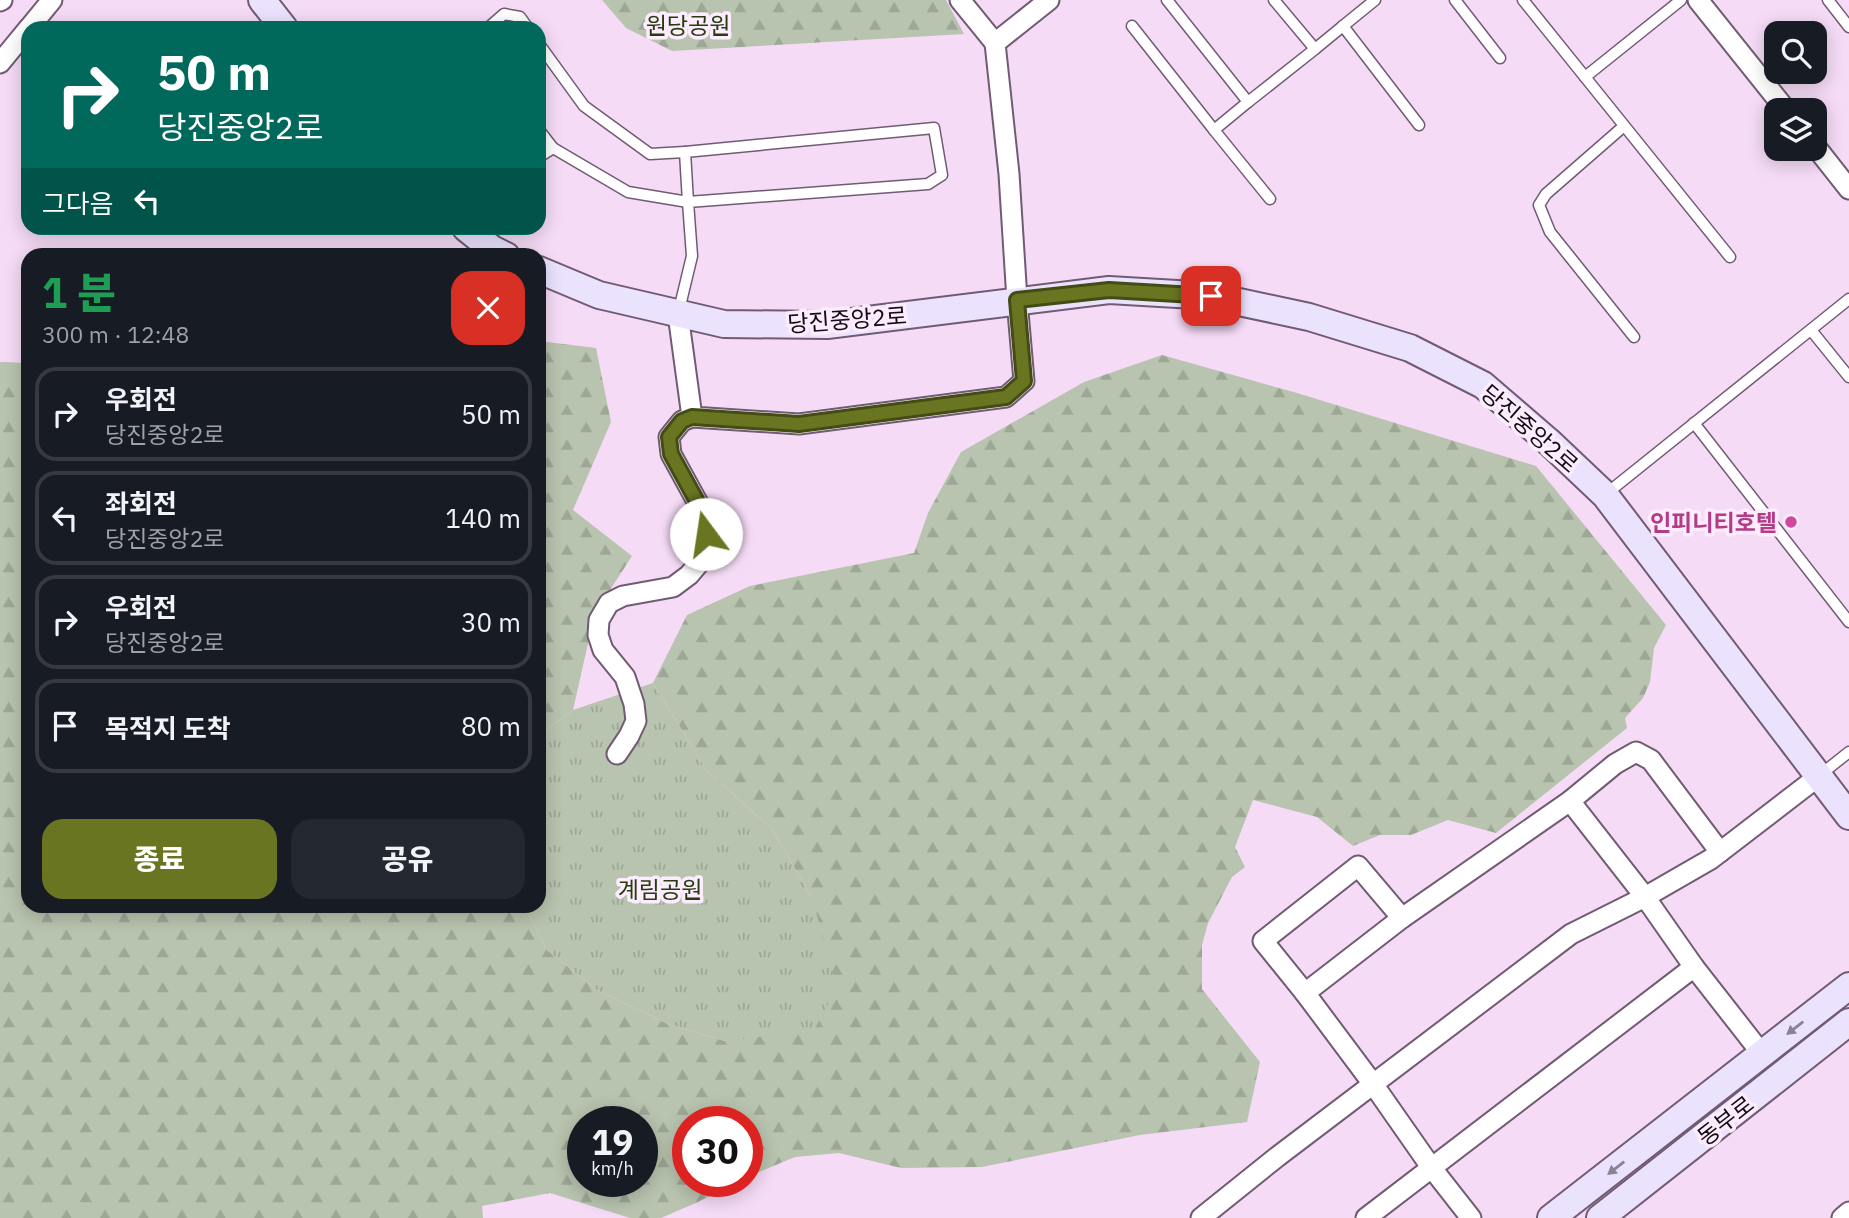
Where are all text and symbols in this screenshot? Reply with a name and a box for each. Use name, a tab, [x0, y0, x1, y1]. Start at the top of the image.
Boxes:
park label: 원당공원	[646, 10, 730, 40]
map controls	[1764, 21, 1827, 161]
button: search	[1764, 21, 1827, 84]
text: 50 m	[157, 40, 271, 103]
icon: right	[42, 49, 133, 140]
button: layers	[1764, 98, 1827, 161]
text: 당진중앙2로	[157, 106, 323, 148]
icon: left	[128, 182, 166, 220]
text: 그다음	[42, 186, 114, 220]
text: 1 분	[42, 265, 116, 320]
pin	[1181, 266, 1241, 326]
button: close	[451, 271, 525, 345]
icon: arrive	[1192, 277, 1230, 315]
street label: 당진중앙2로	[786, 300, 908, 338]
text: 300 m · 12:48	[42, 319, 189, 349]
street label: 당진중앙2로	[1475, 377, 1585, 479]
text: 우회전	[105, 382, 177, 416]
icon: right	[46, 395, 84, 433]
text: 50 m	[461, 397, 521, 431]
text: 당진중앙2로	[105, 419, 225, 449]
text: 좌회전	[105, 486, 177, 520]
position arrow	[669, 497, 743, 571]
icon: left	[46, 499, 84, 537]
text: 140 m	[445, 501, 521, 535]
place label: 인피니티호텔	[1650, 507, 1777, 537]
marker: 인피니티호텔	[1783, 514, 1799, 530]
text: 당진중앙2로	[105, 523, 225, 553]
text: 우회전	[105, 590, 177, 624]
icon: right	[46, 603, 84, 641]
text: 30 m	[461, 605, 521, 639]
text: 당진중앙2로	[105, 627, 225, 657]
icon: arrive	[46, 707, 84, 745]
text: 80 m	[461, 709, 521, 743]
text: 목적지 도착	[105, 711, 231, 745]
button: 종료	[42, 819, 277, 899]
button: 공유	[291, 819, 525, 899]
park label: 계림공원	[618, 874, 702, 904]
one-way arrow	[1786, 1021, 1804, 1035]
street label: 동부로	[1691, 1089, 1759, 1151]
speed limit sign: 30	[672, 1106, 763, 1197]
text: 19	[591, 1119, 634, 1165]
text: km/h	[591, 1157, 634, 1180]
one-way arrow	[1607, 1160, 1625, 1175]

